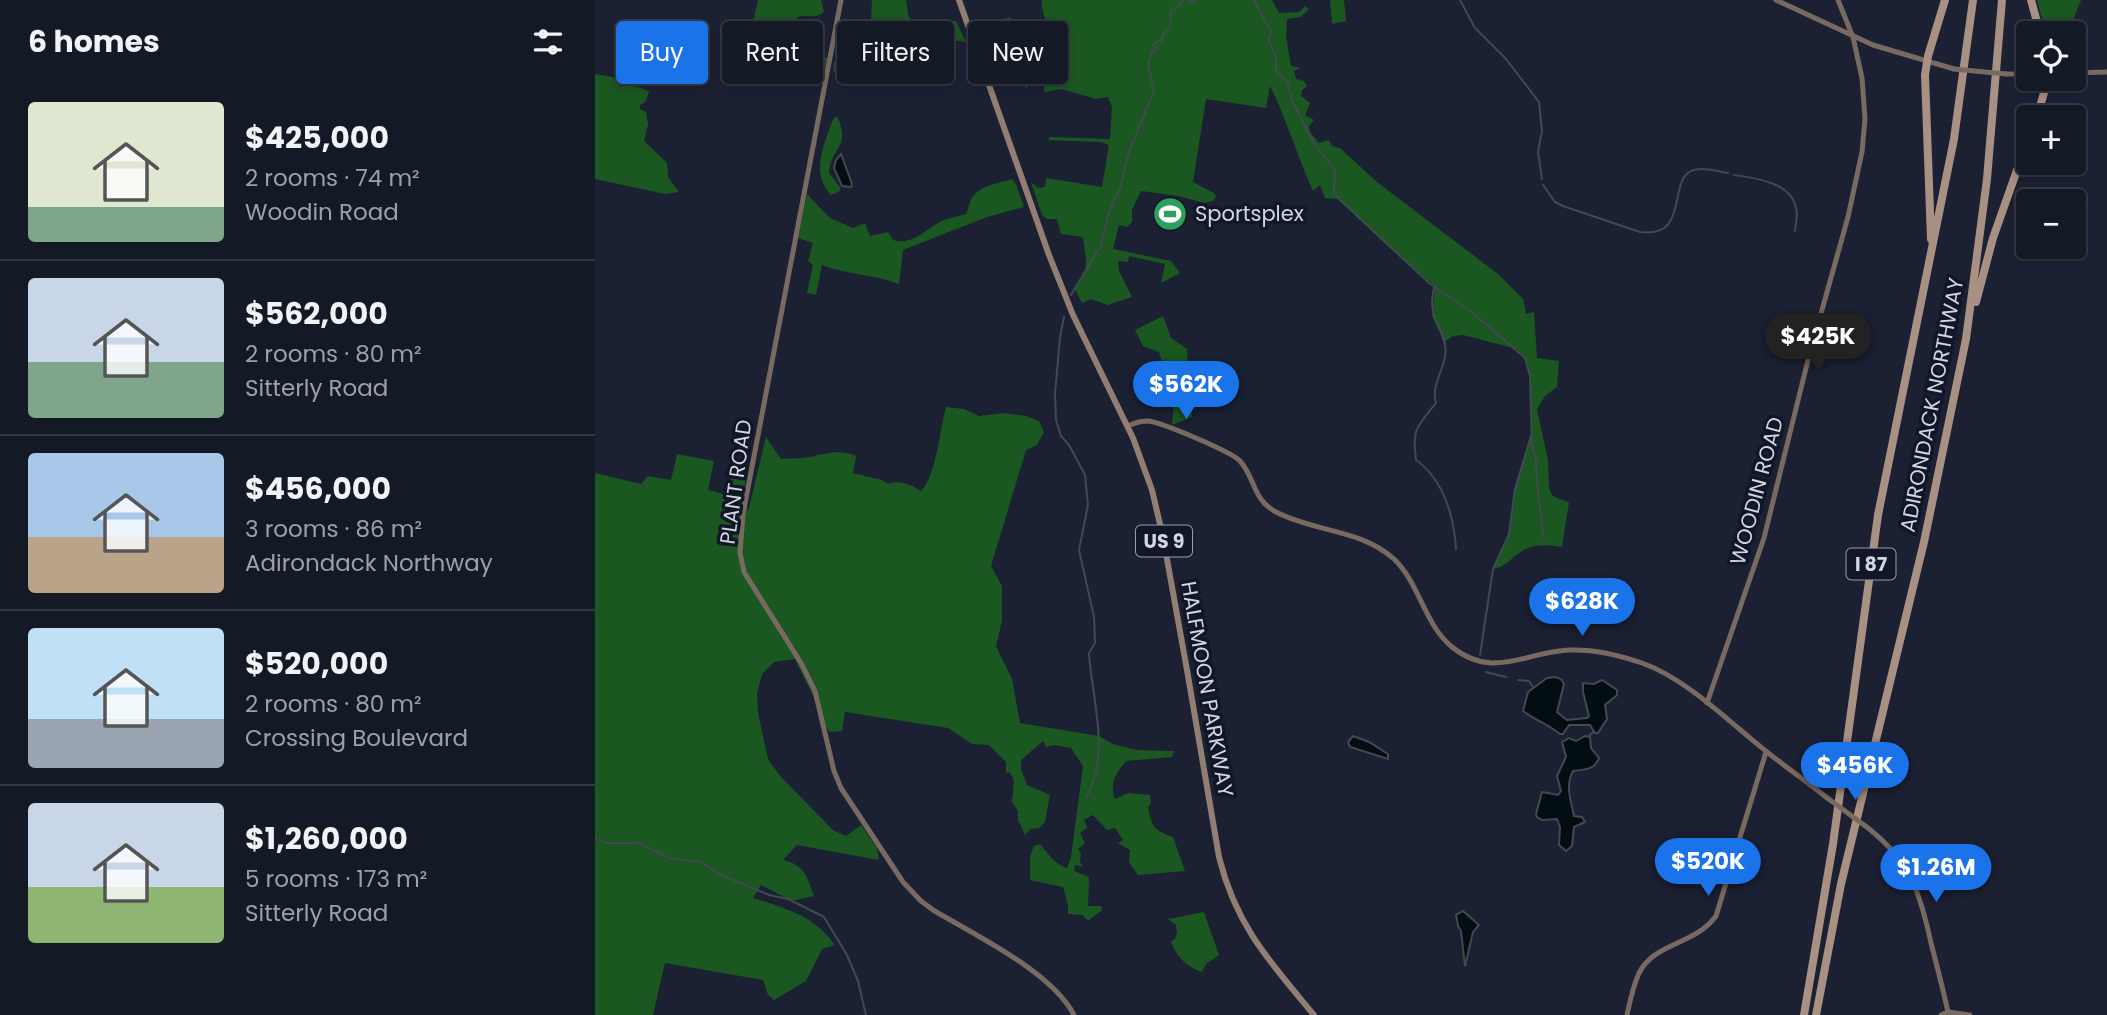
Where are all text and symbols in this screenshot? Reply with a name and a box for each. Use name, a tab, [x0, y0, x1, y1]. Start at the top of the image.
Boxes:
text: 6 homes	[28, 20, 160, 63]
chip: Buy	[616, 21, 708, 84]
chip: Rent	[722, 21, 823, 84]
chip: Filters	[837, 21, 954, 84]
chip: New	[968, 21, 1068, 84]
map controls	[2016, 21, 2086, 259]
button: locate	[2016, 21, 2086, 91]
icon: filters	[529, 23, 567, 61]
button: +	[2016, 105, 2086, 175]
text: $425,000	[245, 116, 389, 159]
icon: home	[84, 130, 168, 214]
text: 2 rooms · 74 m²	[245, 162, 420, 194]
button: −	[2016, 189, 2086, 259]
sports icon: Sportsplex	[1151, 195, 1189, 233]
text: Woodin Road	[245, 196, 399, 228]
place label: Sportsplex	[1195, 199, 1304, 228]
street label: ADIRONDACK NORTHWAY	[1893, 275, 1970, 535]
text: $562,000	[245, 292, 388, 335]
icon: home	[84, 306, 168, 390]
pin: $425K	[1769, 314, 1867, 373]
text: $425K	[1781, 320, 1855, 352]
text: 2 rooms · 80 m²	[245, 338, 422, 370]
pin: $562K	[1137, 362, 1235, 421]
text: $562K	[1149, 368, 1223, 400]
text: Sitterly Road	[245, 372, 388, 404]
street label: WOODIN ROAD	[1723, 414, 1790, 568]
street label: PLANT ROAD	[712, 418, 759, 546]
text: $456,000	[245, 467, 391, 510]
icon: home	[84, 481, 168, 565]
text: 3 rooms · 86 m²	[245, 513, 422, 545]
road number: US 9	[1136, 526, 1192, 556]
text: Adirondack Northway	[245, 547, 493, 579]
road number: I 87	[1847, 548, 1895, 580]
pin: $628K	[1533, 578, 1631, 638]
street label: HALFMOON PARKWAY	[1174, 579, 1241, 799]
text: $628K	[1545, 585, 1619, 617]
text: $520,000	[245, 642, 388, 685]
icon: home	[84, 656, 168, 740]
text: 2 rooms · 80 m²	[245, 688, 422, 720]
text: Crossing Boulevard	[245, 722, 468, 754]
pin: $456K	[1806, 742, 1904, 802]
text: $456K	[1817, 749, 1893, 781]
text: $1,260,000	[245, 817, 408, 860]
icon: home	[84, 831, 168, 915]
pin: $520K	[1659, 838, 1757, 898]
pin: $1.26M	[1879, 844, 1993, 904]
text: $520K	[1671, 845, 1745, 877]
text: $1.26M	[1896, 851, 1976, 883]
text: 5 rooms · 173 m²	[245, 863, 427, 895]
text: Sitterly Road	[245, 897, 388, 929]

